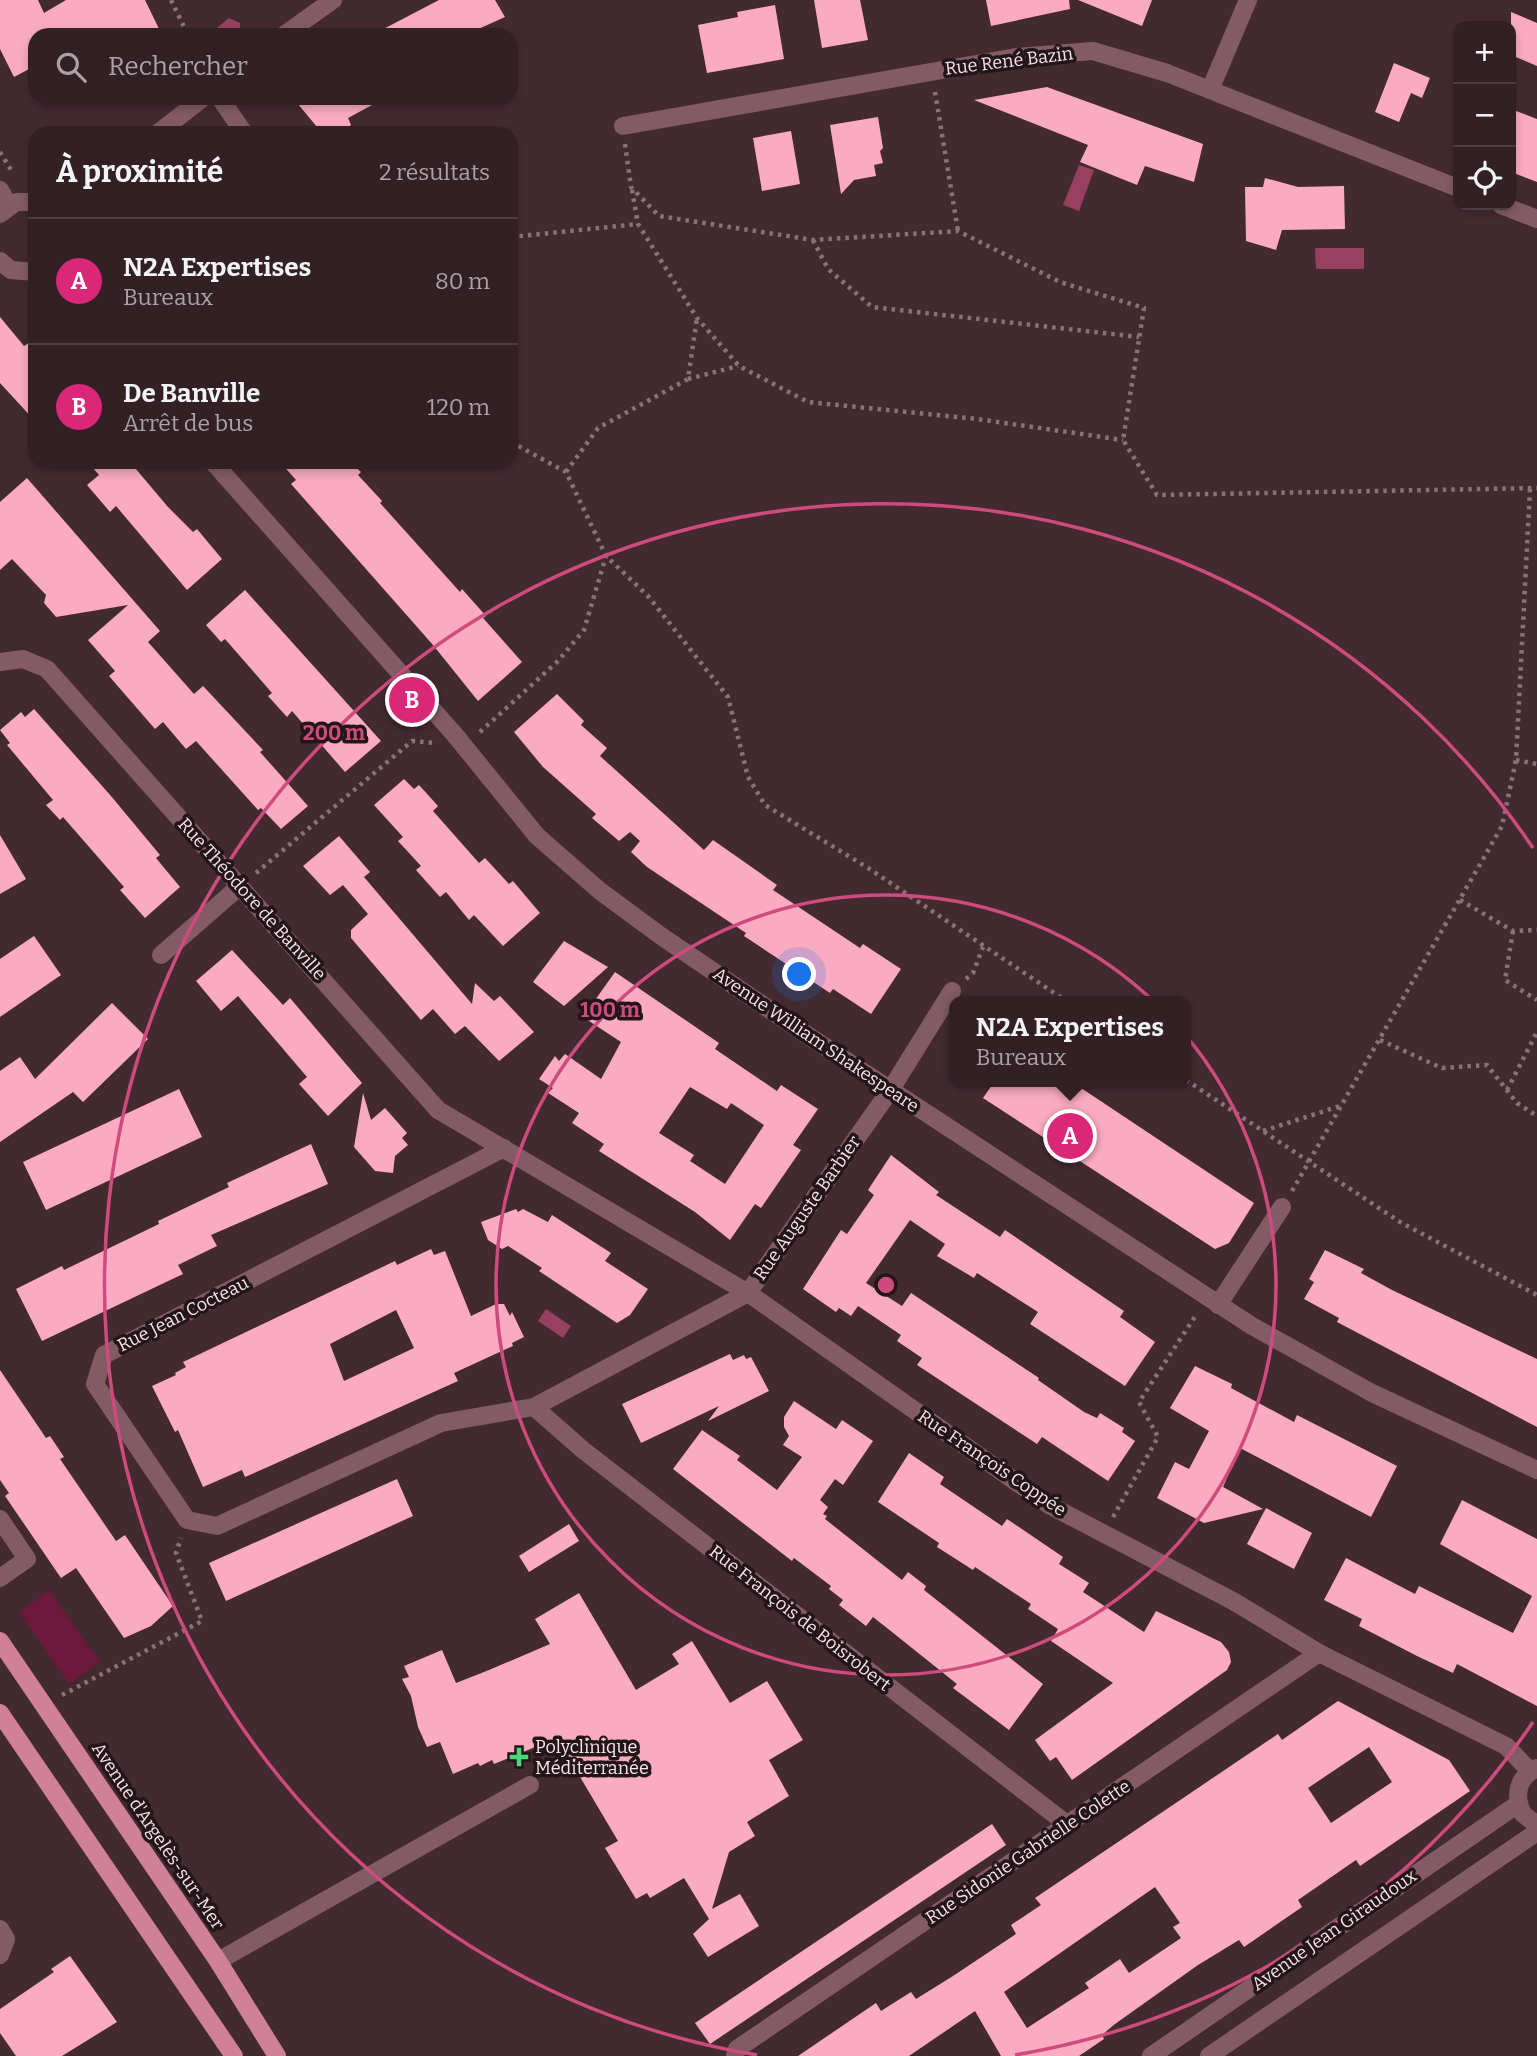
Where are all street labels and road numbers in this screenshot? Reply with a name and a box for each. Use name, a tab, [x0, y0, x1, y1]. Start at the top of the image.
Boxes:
street label: Rue René Bazin	[944, 42, 1075, 80]
street label: Rue Théodore de Banville	[173, 813, 331, 985]
street label: Avenue William Shakespeare	[709, 963, 923, 1117]
street label: Rue Auguste Barbier	[749, 1131, 865, 1284]
street label: Rue Jean Cocteau	[114, 1271, 252, 1357]
street label: Rue François Coppée	[914, 1405, 1070, 1521]
street label: Rue François de Boisrobert	[705, 1540, 895, 1696]
street label: Avenue d'Argelès-sur-Mer	[87, 1738, 229, 1934]
street label: Rue Sidonie Gabrielle Colette	[921, 1775, 1135, 1929]
street label: Avenue Jean Giraudoux	[1247, 1865, 1421, 1995]

